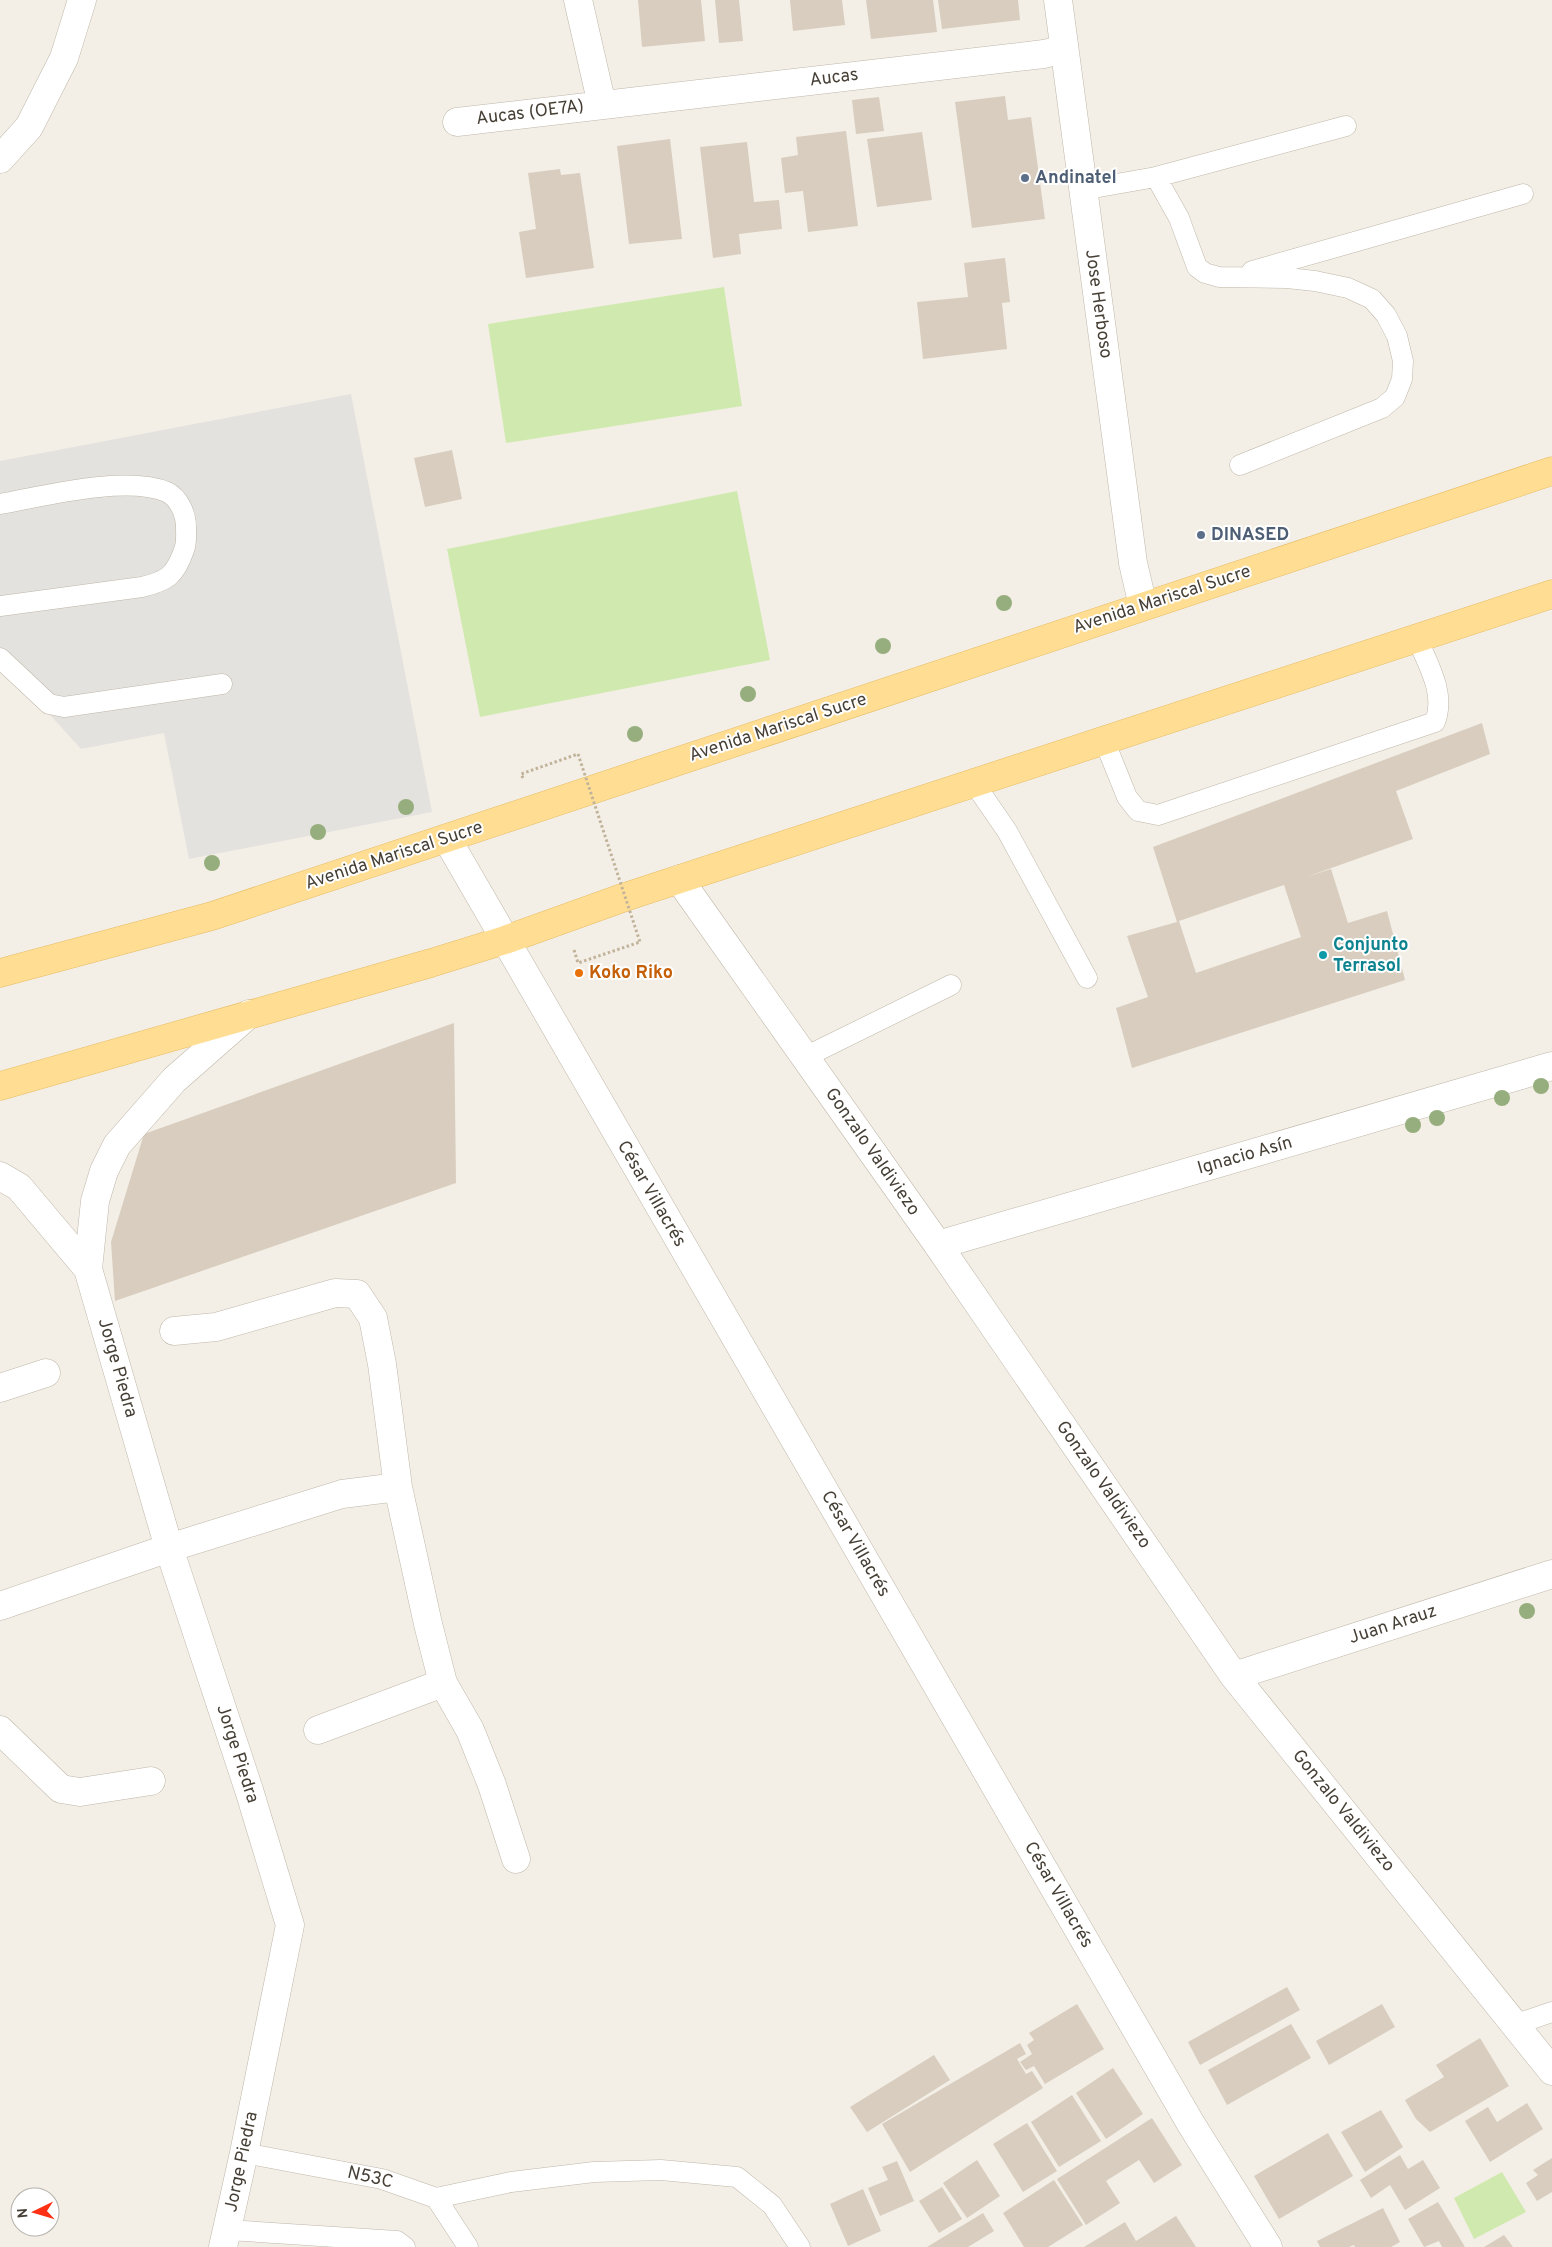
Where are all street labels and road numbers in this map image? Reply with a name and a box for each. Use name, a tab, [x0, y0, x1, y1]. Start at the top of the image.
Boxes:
street label: Aucas	[808, 64, 860, 92]
street label: Aucas (OE7A)	[475, 95, 585, 131]
street label: Jose Herboso	[1079, 248, 1117, 360]
street label: Avenida Mariscal Sucre	[1070, 560, 1254, 640]
street label: Avenida Mariscal Sucre	[686, 688, 870, 768]
street label: Avenida Mariscal Sucre	[302, 816, 486, 896]
street label: Gonzalo Valdiviezo	[819, 1084, 925, 1220]
street label: Ignacio Asín	[1195, 1131, 1295, 1181]
street label: César Villacrés	[611, 1137, 691, 1251]
street label: Jorge Piedra	[92, 1316, 142, 1420]
street label: Gonzalo Valdiviezo	[1050, 1417, 1156, 1553]
street label: César Villacrés	[815, 1487, 895, 1601]
street label: Juan Arauz	[1346, 1600, 1440, 1650]
street label: Jorge Piedra	[210, 1702, 264, 1806]
street label: Gonzalo Valdiviezo	[1287, 1745, 1399, 1877]
street label: César Villacrés	[1018, 1838, 1098, 1952]
street label: Jorge Piedra	[220, 2110, 264, 2214]
street label: N53C	[345, 2162, 395, 2194]

